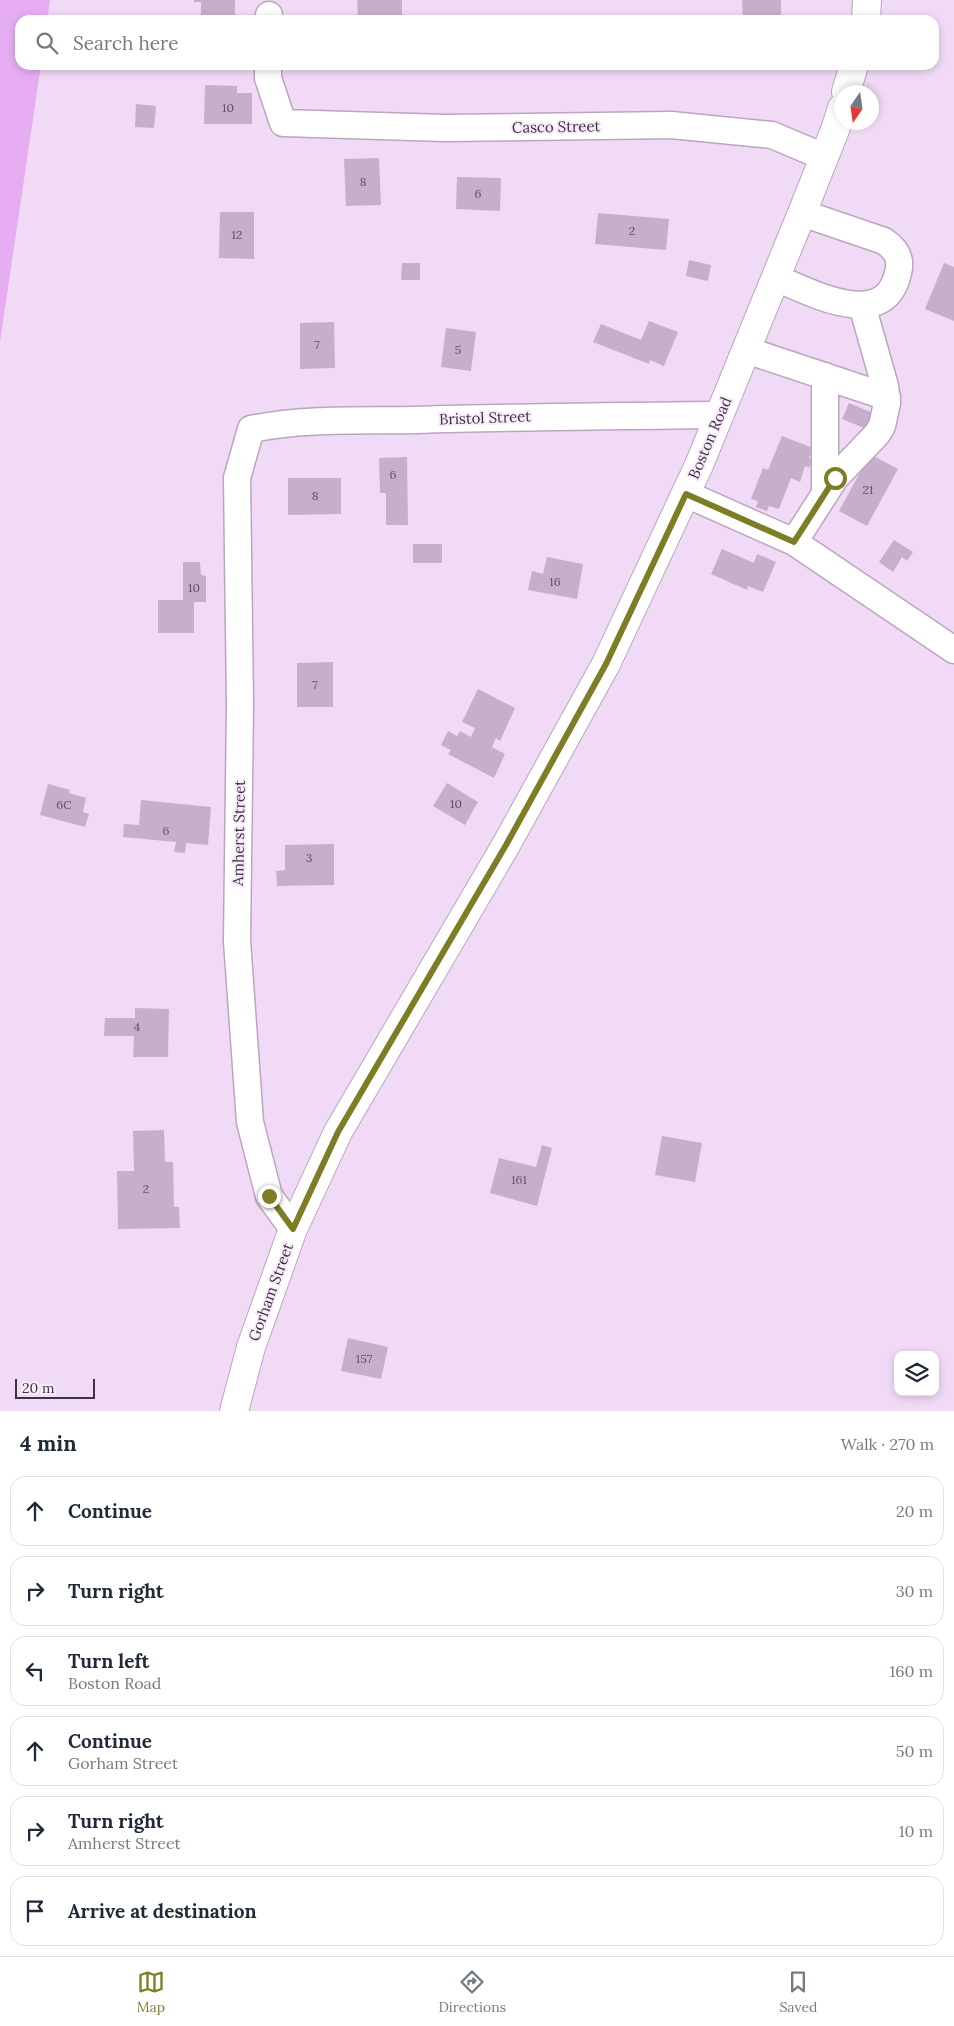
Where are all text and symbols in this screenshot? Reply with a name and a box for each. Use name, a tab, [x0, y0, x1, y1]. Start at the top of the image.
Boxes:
search box	[15, 15, 939, 70]
icon: search	[33, 29, 61, 57]
text: Search here	[73, 31, 179, 55]
north arrow	[834, 85, 879, 130]
house number: 10	[222, 100, 234, 115]
street label: Casco Street	[512, 116, 601, 137]
house number: 8	[360, 174, 367, 189]
house number: 6	[475, 186, 482, 201]
house number: 2	[629, 223, 635, 238]
house number: 12	[232, 227, 242, 242]
house number: 7	[314, 337, 320, 352]
house number: 5	[455, 342, 461, 357]
street label: Boston Road	[684, 394, 735, 482]
street label: Bristol Street	[439, 406, 531, 429]
house number: 6	[390, 467, 397, 482]
route start	[824, 467, 847, 490]
house number: 21	[863, 482, 873, 497]
house number: 8	[312, 488, 319, 503]
house number: 16	[549, 574, 561, 589]
house number: 10	[188, 580, 200, 595]
house number: 7	[312, 677, 318, 692]
street label: Amherst Street	[228, 780, 249, 887]
house number: 10	[450, 796, 462, 811]
house number: 6C	[56, 797, 72, 812]
house number: 6	[163, 823, 170, 838]
house number: 3	[306, 850, 313, 865]
house number: 4	[134, 1019, 141, 1034]
house number: 161	[511, 1172, 527, 1187]
house number: 2	[143, 1181, 149, 1196]
route end	[258, 1185, 281, 1208]
street label: Gorham Street	[244, 1240, 297, 1344]
house number: 157	[356, 1351, 373, 1366]
map controls	[894, 1351, 939, 1396]
button: layers	[894, 1351, 939, 1396]
scale bar	[15, 1376, 95, 1399]
text: 20 m	[22, 1379, 54, 1397]
text: 4 min	[20, 1430, 77, 1457]
text: Walk · 270 m	[841, 1434, 934, 1454]
icon: ahead	[21, 1497, 49, 1525]
text: Continue	[68, 1499, 152, 1523]
text: 20 m	[896, 1501, 933, 1521]
icon: right	[21, 1577, 49, 1605]
text: Turn right	[68, 1579, 164, 1603]
text: 30 m	[896, 1581, 933, 1601]
text: Turn left	[68, 1649, 149, 1673]
icon: left	[21, 1657, 49, 1685]
text: 160 m	[889, 1661, 933, 1681]
text: Boston Road	[68, 1673, 161, 1693]
text: Continue	[68, 1729, 152, 1753]
icon: ahead	[21, 1737, 49, 1765]
text: 50 m	[896, 1741, 933, 1761]
text: Gorham Street	[68, 1753, 178, 1773]
text: Turn right	[68, 1809, 164, 1833]
icon: right	[21, 1817, 49, 1845]
text: 10 m	[899, 1821, 933, 1841]
text: Amherst Street	[68, 1833, 181, 1853]
icon: arrive	[21, 1897, 49, 1925]
text: Arrive at destination	[68, 1899, 257, 1923]
tab: Map	[137, 1968, 165, 2016]
tab: Directions	[438, 1968, 506, 2016]
tab: Saved	[779, 1968, 817, 2016]

